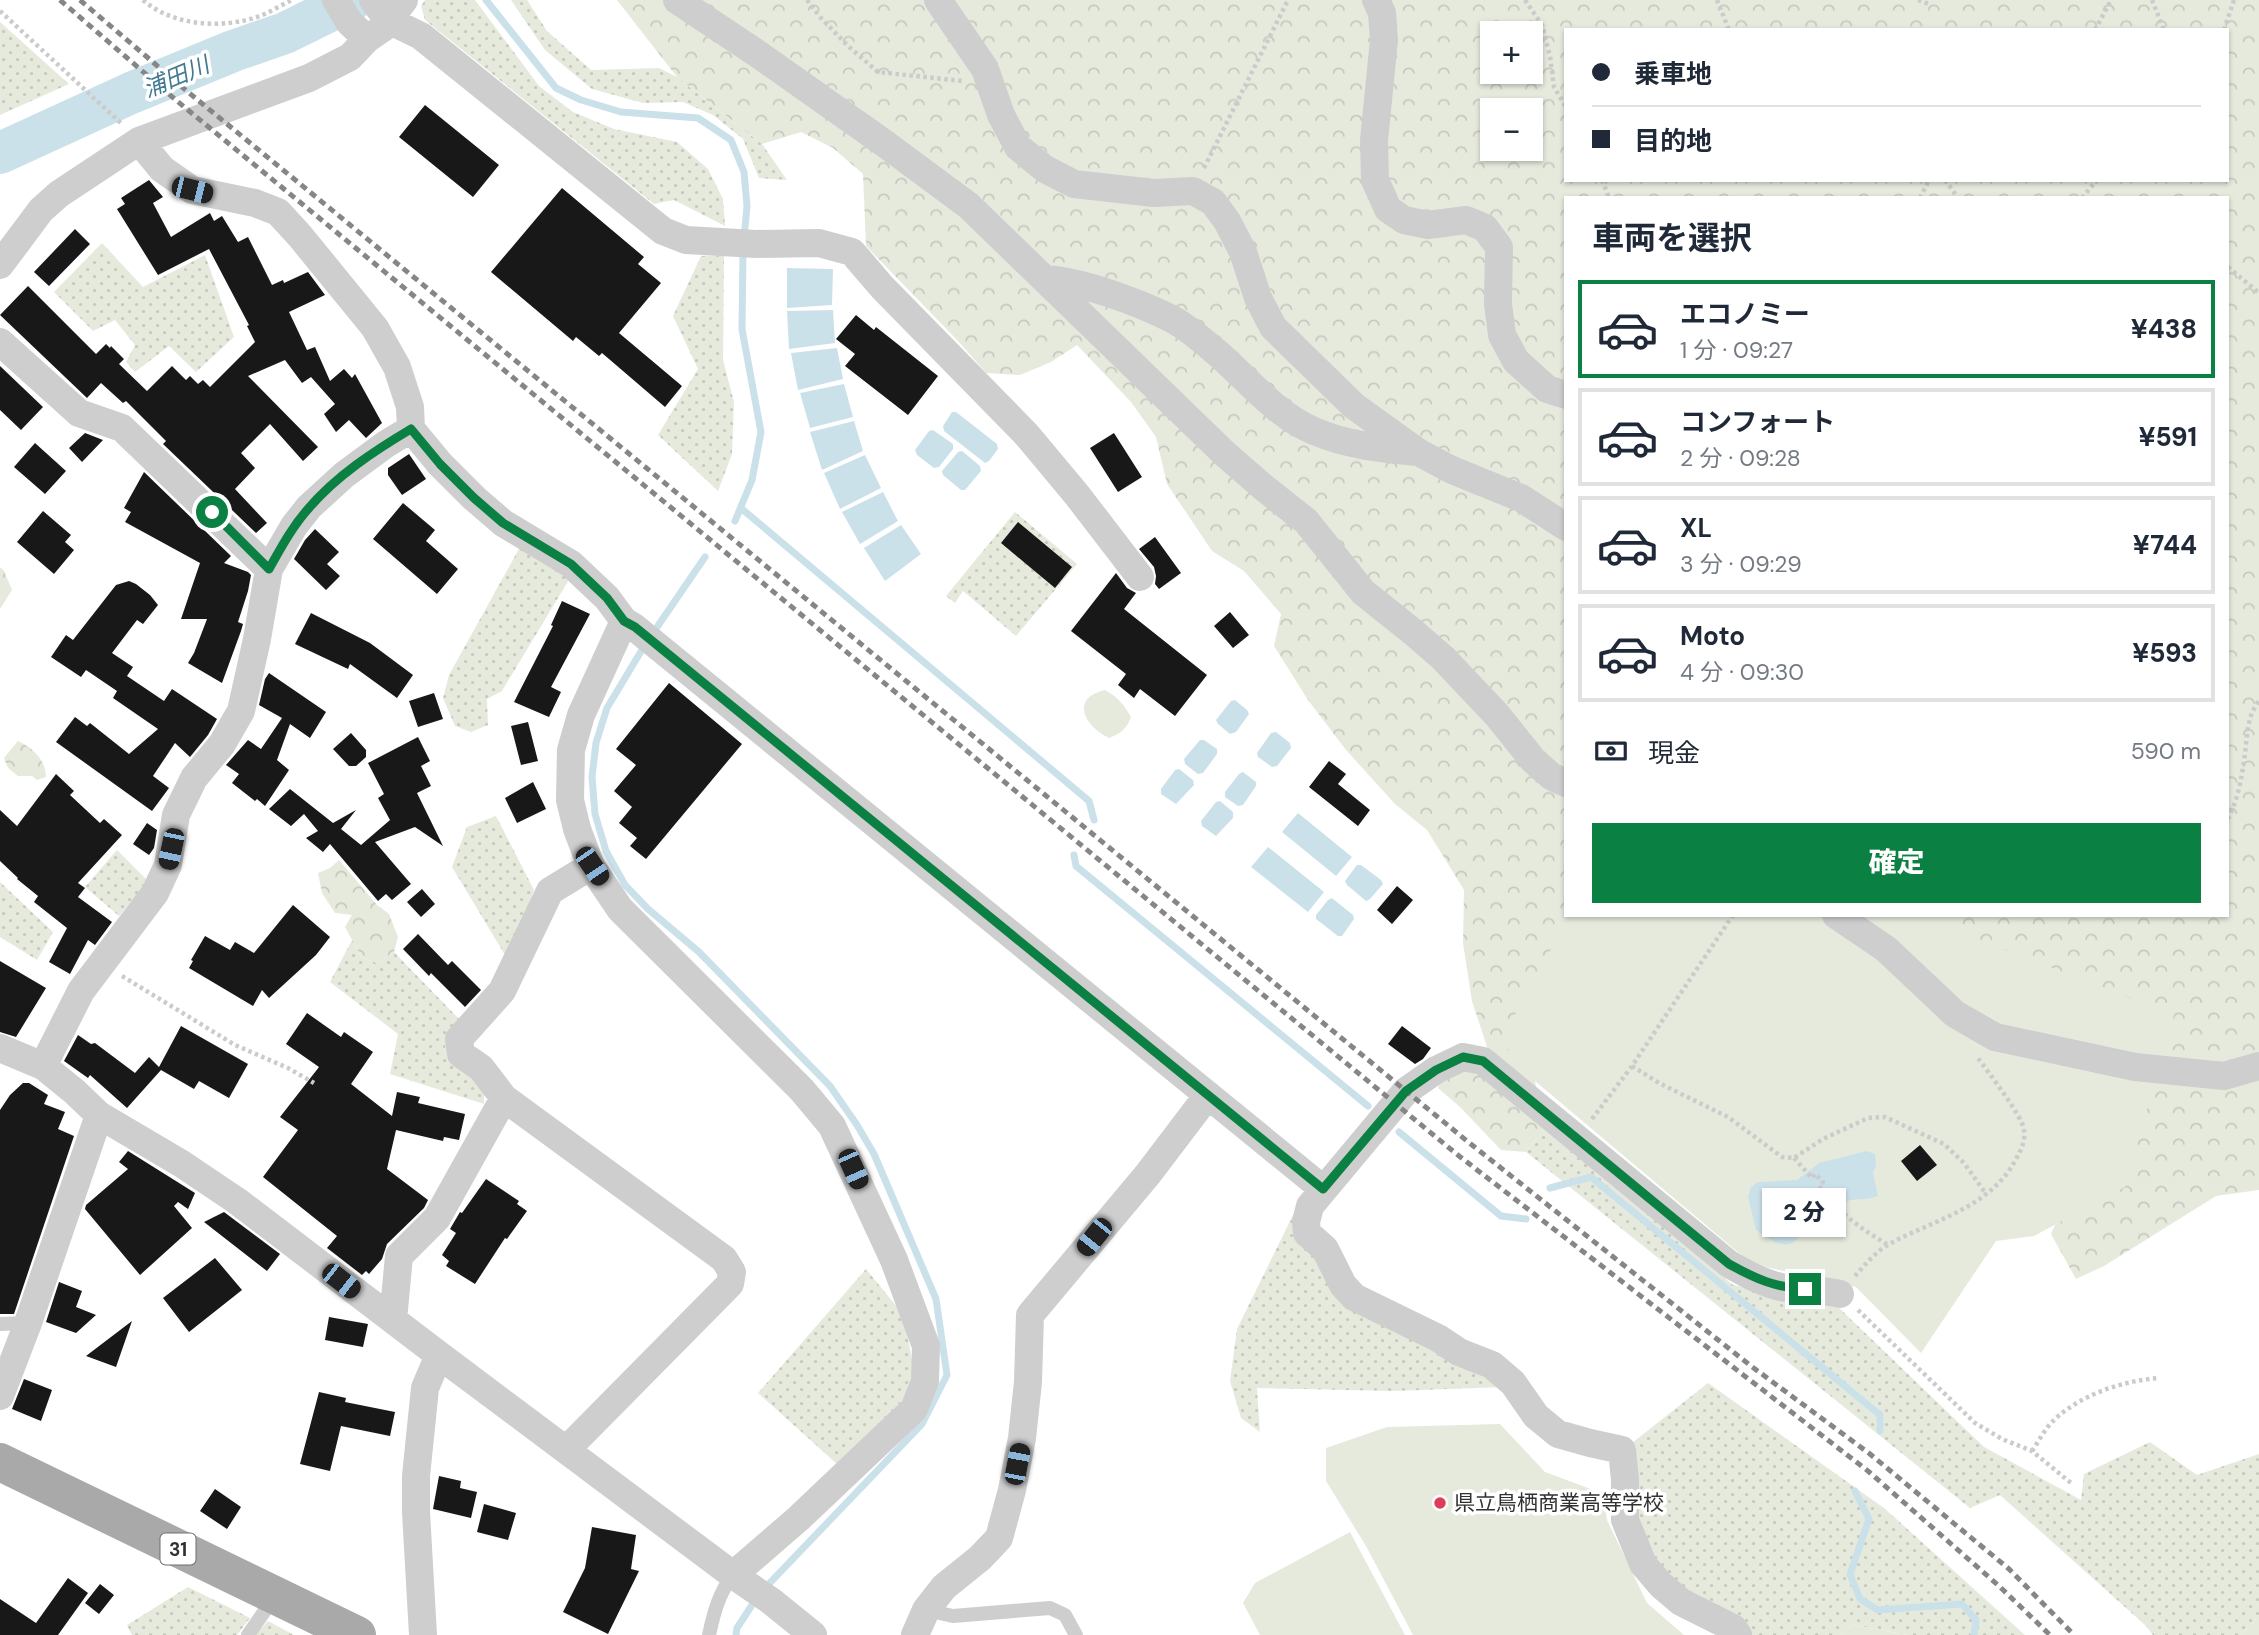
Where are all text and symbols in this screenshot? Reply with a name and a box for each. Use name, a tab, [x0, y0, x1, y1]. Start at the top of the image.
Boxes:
map controls	[1480, 21, 1543, 161]
button: +	[1480, 21, 1543, 84]
water label: 浦田川	[138, 49, 216, 104]
text: 乗車地	[1634, 57, 1712, 91]
button: −	[1480, 98, 1543, 161]
text: 目的地	[1634, 124, 1712, 158]
car	[170, 175, 215, 205]
text: 車両を選択	[1592, 217, 1752, 259]
text: エコノミー	[1680, 297, 1810, 331]
icon: car	[1596, 298, 1659, 361]
text: ¥438	[2131, 312, 2197, 346]
text: 1 分 · 09:27	[1680, 335, 1793, 365]
text: コンフォート	[1680, 405, 1835, 439]
icon: car	[1596, 406, 1659, 469]
text: ¥591	[2138, 420, 2197, 454]
text: 2 分 · 09:28	[1680, 443, 1801, 473]
route start	[196, 496, 228, 528]
text: XL	[1680, 511, 1712, 545]
icon: car	[1596, 514, 1659, 577]
text: ¥744	[2133, 528, 2197, 562]
text: 3 分 · 09:29	[1680, 549, 1802, 579]
text: Moto	[1680, 619, 1745, 653]
icon: car	[1596, 622, 1659, 685]
text: ¥593	[2132, 636, 2197, 670]
text: 4 分 · 09:30	[1680, 657, 1804, 687]
icon: cash	[1592, 732, 1630, 770]
text: 現金	[1648, 736, 1700, 770]
text: 590 m	[2131, 736, 2201, 766]
button: 確定	[1592, 823, 2201, 903]
car	[157, 826, 186, 872]
car	[572, 843, 613, 889]
car	[835, 1146, 872, 1192]
callout: 2 分	[1763, 1188, 1847, 1236]
text: 2 分	[1783, 1197, 1825, 1227]
car	[1073, 1214, 1116, 1260]
car	[318, 1260, 365, 1302]
route end	[1789, 1273, 1821, 1305]
car	[1003, 1441, 1032, 1487]
place label: 県立鳥栖商業高等学校	[1454, 1489, 1664, 1517]
marker: 県立鳥栖商業高等学校	[1432, 1495, 1448, 1511]
road number: 31	[160, 1534, 196, 1564]

